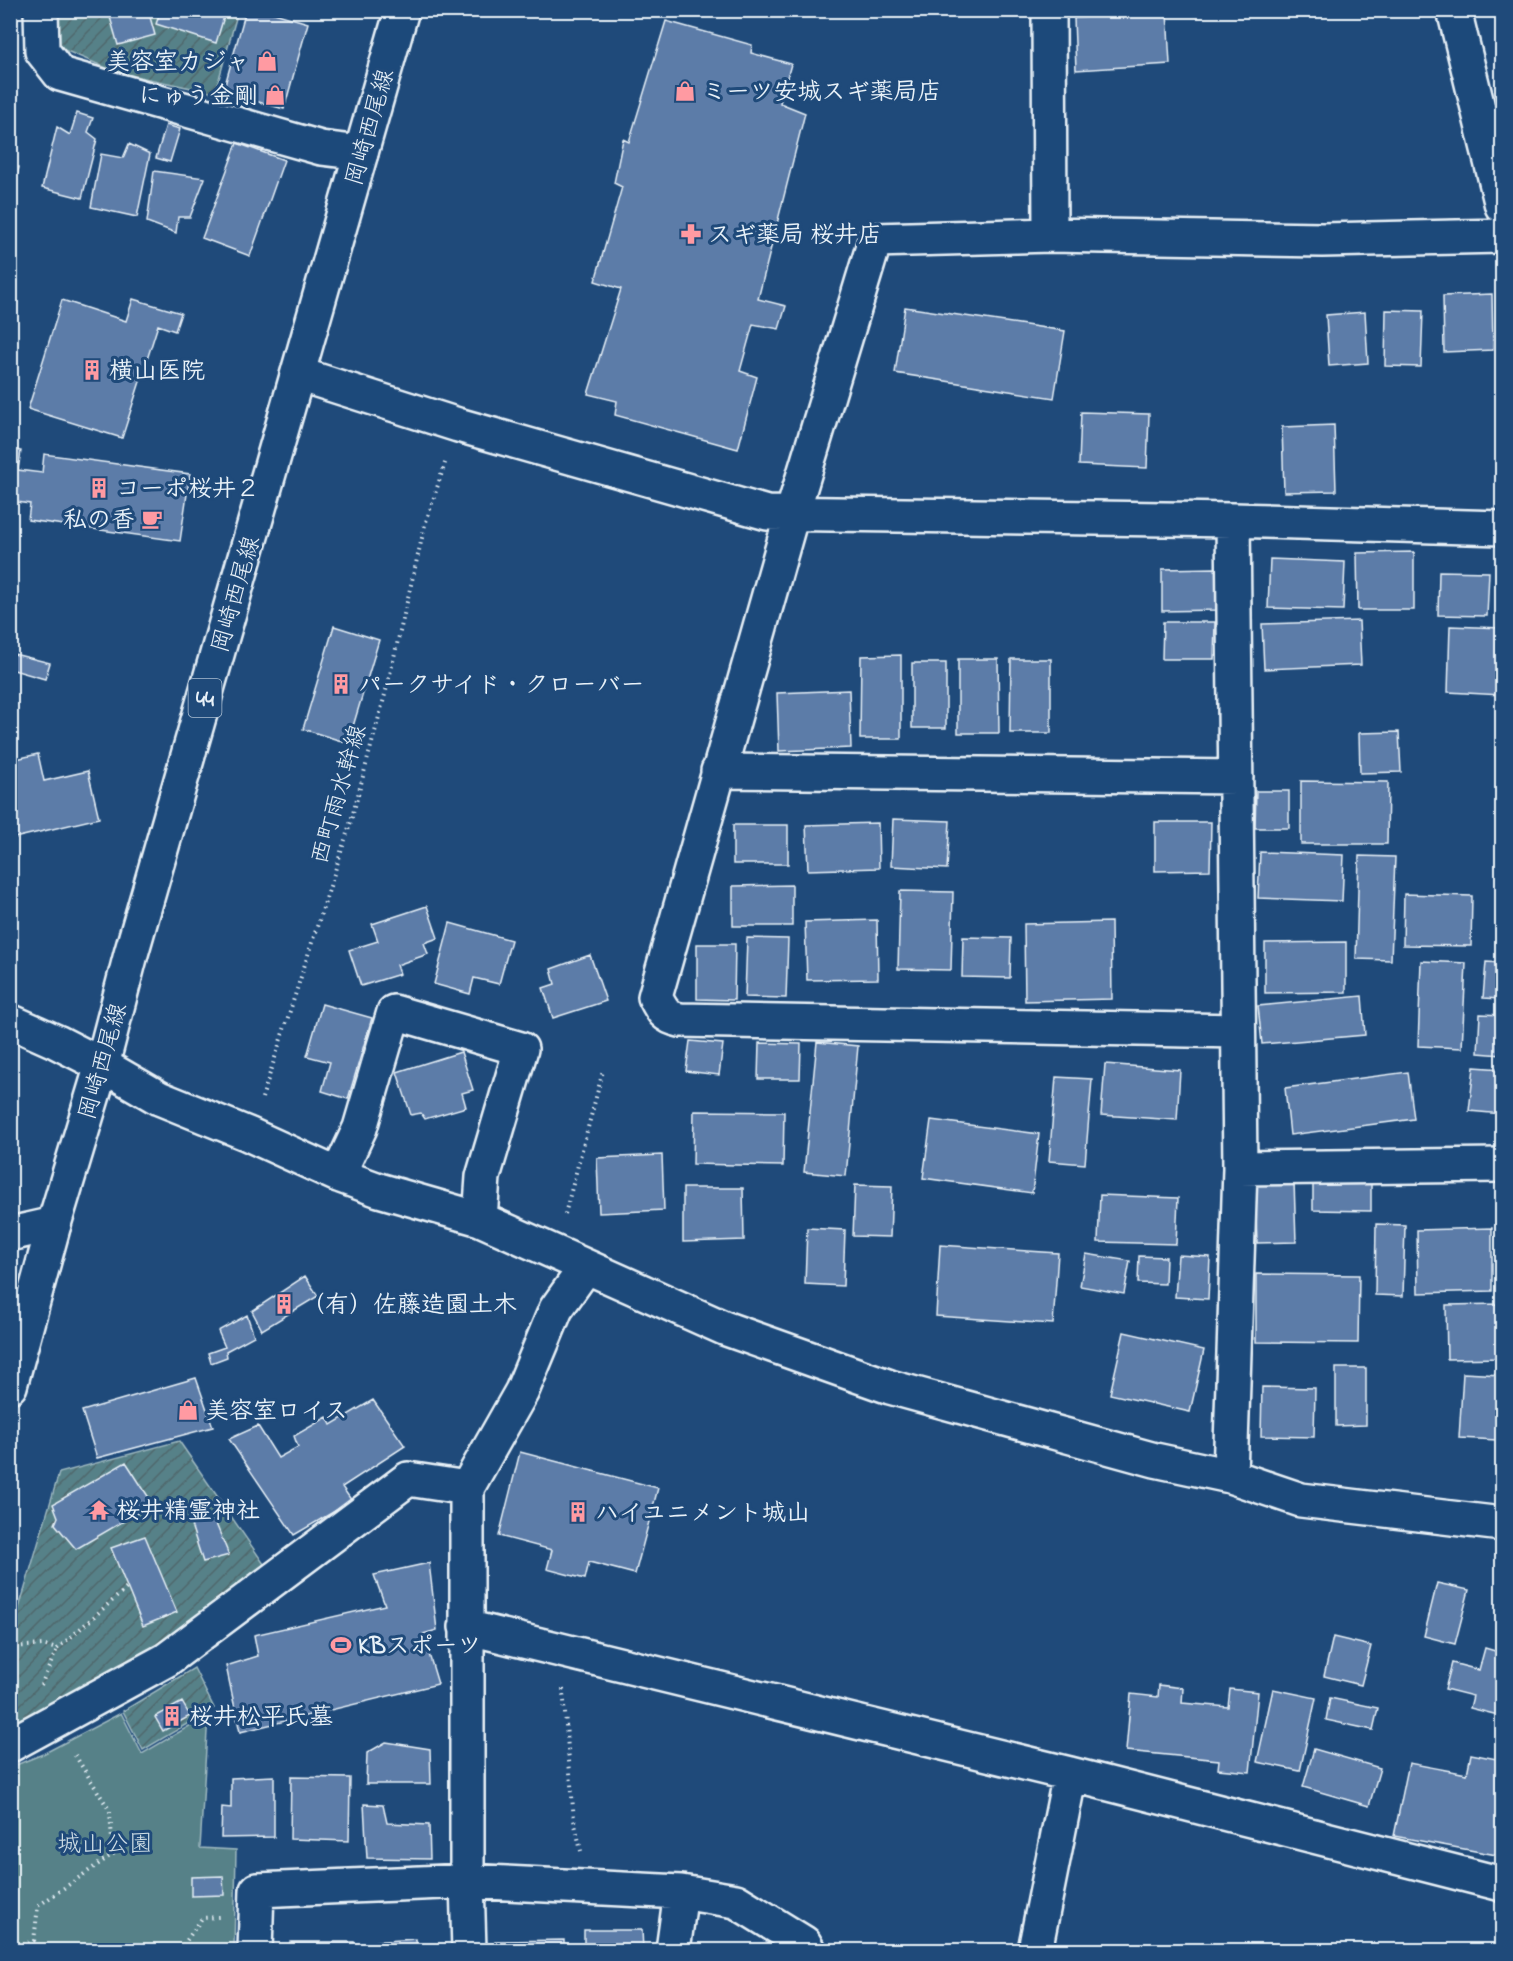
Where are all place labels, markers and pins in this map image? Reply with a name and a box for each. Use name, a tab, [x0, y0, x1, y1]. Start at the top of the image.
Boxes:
place label: 美容室カジャ	[106, 46, 250, 81]
shop icon: 美容室カジャ	[255, 49, 279, 73]
place label: ミーツ安城スギ薬局店	[702, 76, 942, 111]
shop icon: ミーツ安城スギ薬局店	[673, 79, 697, 103]
place label: にゅう金剛	[138, 80, 258, 115]
shop icon: にゅう金剛	[263, 83, 287, 107]
place label: スギ薬局 桜井店	[708, 219, 882, 254]
pharmacy icon: スギ薬局 桜井店	[679, 222, 703, 246]
place label: 横山医院	[109, 355, 205, 390]
building icon: 横山医院	[80, 358, 104, 382]
place label: コーポ桜井２	[116, 473, 260, 508]
building icon: コーポ桜井２	[87, 476, 111, 500]
place label: 私の香	[63, 504, 135, 539]
cafe icon: 私の香	[140, 507, 164, 531]
place label: パークサイド・クローバー	[358, 669, 645, 704]
building icon: パークサイド・クローバー	[329, 672, 353, 696]
place label: （有）佐藤造園土木	[301, 1289, 517, 1324]
building icon: （有）佐藤造園土木	[272, 1292, 296, 1316]
place label: 美容室ロイス	[205, 1395, 348, 1430]
shop icon: 美容室ロイス	[176, 1398, 200, 1422]
place label: 桜井精霊神社	[116, 1495, 260, 1530]
place label: ハイユニメント城山	[595, 1497, 810, 1532]
temple icon: 桜井精霊神社	[87, 1498, 111, 1522]
building icon: ハイユニメント城山	[566, 1500, 590, 1524]
place label: KBスポーツ	[358, 1630, 481, 1665]
sports icon: KBスポーツ	[329, 1633, 353, 1657]
place label: 桜井松平氏墓	[189, 1701, 333, 1736]
building icon: 桜井松平氏墓	[160, 1704, 184, 1728]

